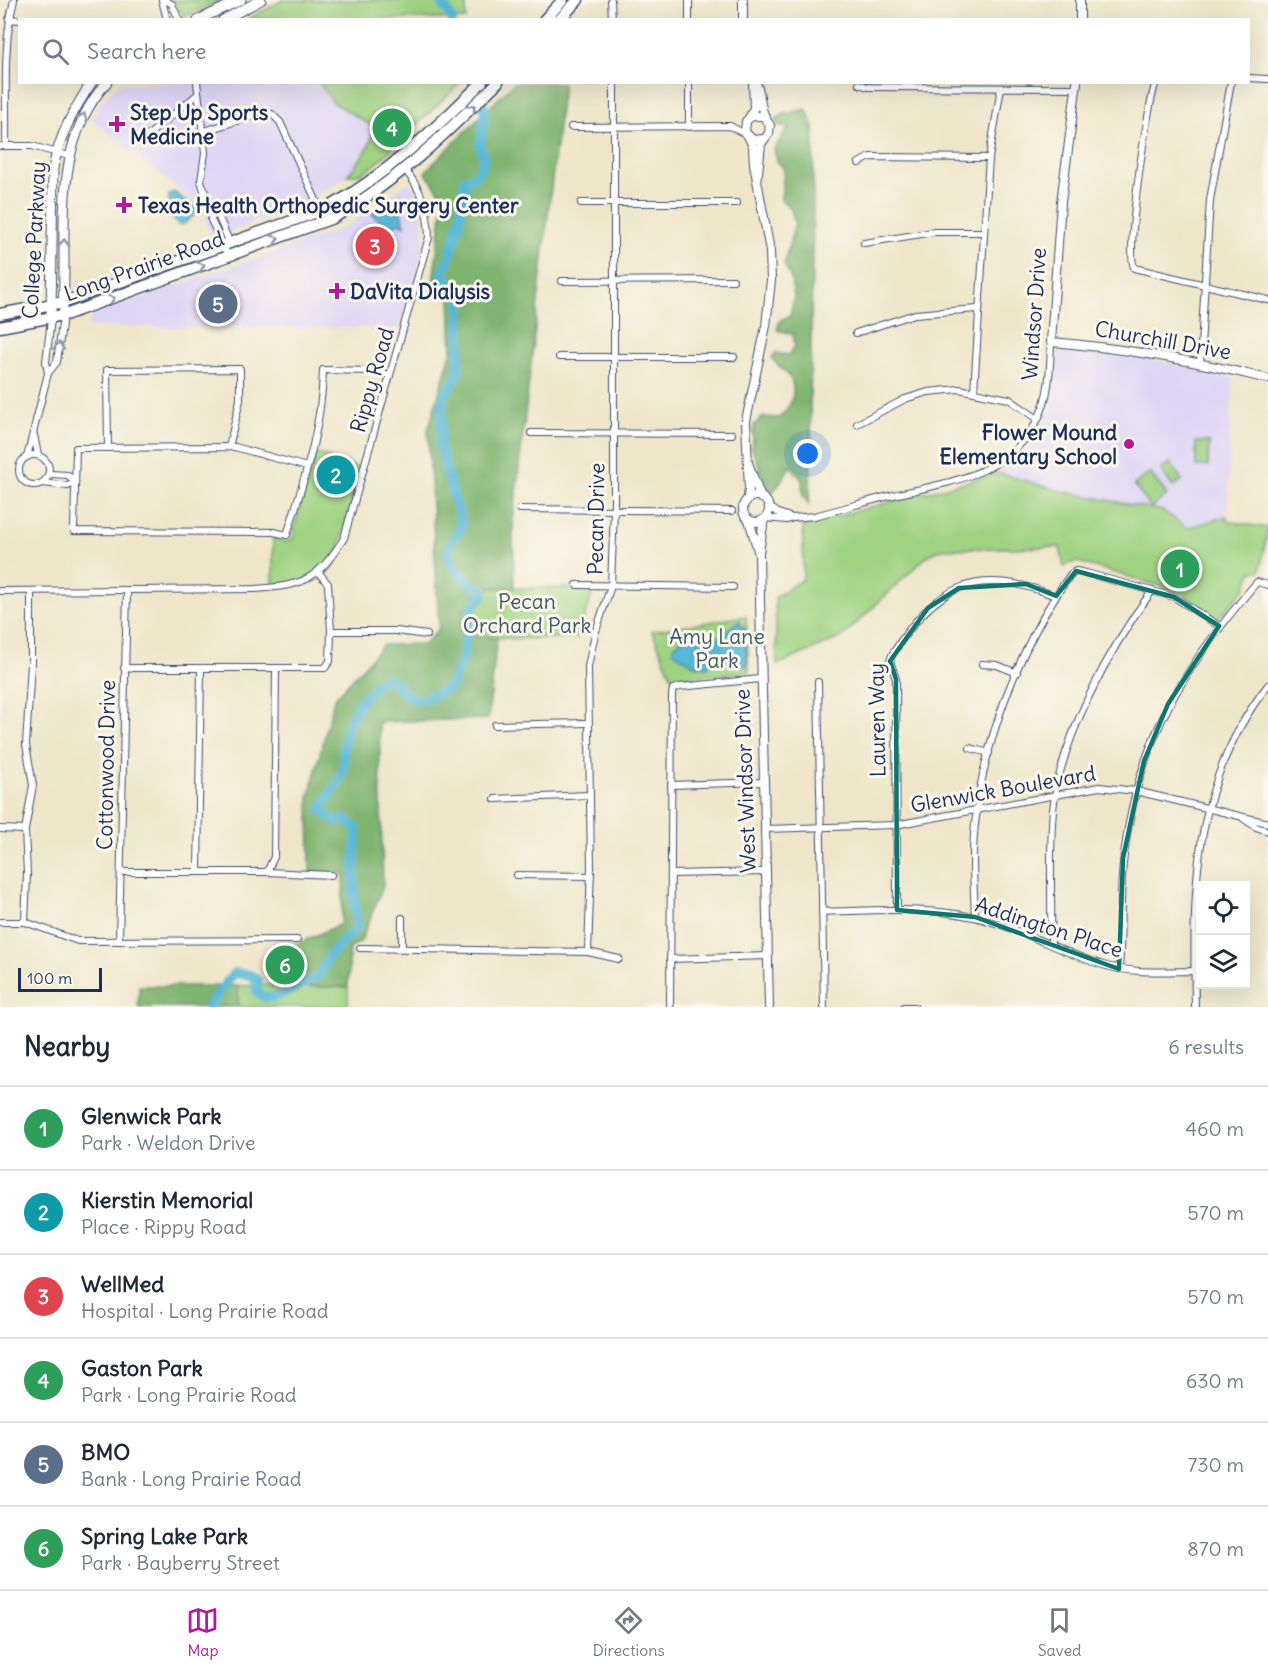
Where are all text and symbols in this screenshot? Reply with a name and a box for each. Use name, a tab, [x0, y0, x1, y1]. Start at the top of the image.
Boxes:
search box	[18, 18, 1250, 84]
icon: search	[39, 35, 72, 68]
text: Search here	[87, 37, 206, 65]
place label: Step Up Sports Medicine	[130, 99, 269, 150]
one-way arrow	[464, 105, 475, 116]
pin: 4	[372, 106, 412, 150]
one-way arrow	[76, 112, 88, 123]
marker: Step Up Sports Medicine	[108, 115, 126, 133]
street label: College Parkway	[16, 160, 52, 320]
place label: Texas Health Orthopedic Surgery Center	[138, 192, 519, 219]
marker: Texas Health Orthopedic Surgery Center	[115, 196, 133, 214]
pin: 3	[356, 224, 394, 268]
street label: Long Prairie Road	[60, 225, 228, 307]
one-way arrow	[269, 234, 280, 247]
one-way arrow	[58, 239, 71, 248]
street label: Windsor Drive	[1016, 247, 1052, 381]
one-way arrow	[195, 261, 206, 273]
place label: DaVita Dialysis	[350, 278, 490, 305]
pin: 5	[198, 282, 238, 326]
marker: DaVita Dialysis	[328, 282, 346, 300]
one-way arrow	[105, 293, 116, 306]
street label: Churchill Drive	[1093, 315, 1233, 365]
street label: Rippy Road	[344, 324, 400, 436]
one-way arrow	[52, 341, 65, 350]
place label: Flower Mound Elementary School	[940, 419, 1118, 470]
marker: Flower Mound Elementary School	[1122, 437, 1136, 451]
your location	[793, 439, 822, 468]
pin: 2	[316, 452, 356, 498]
street label: Pecan Drive	[582, 463, 610, 575]
pin: 1	[1160, 546, 1200, 592]
park label: Pecan Orchard Park	[463, 588, 591, 639]
park label: Amy Lane Park	[669, 623, 765, 674]
street label: Lauren Way	[863, 663, 891, 777]
street label: Cottonwood Drive	[91, 680, 121, 850]
street label: West Windsor Drive	[728, 689, 762, 873]
street label: Glenwick Boulevard	[908, 759, 1098, 819]
map controls	[1196, 881, 1250, 989]
button: locate	[1196, 881, 1250, 935]
street label: Addington Place	[972, 890, 1126, 964]
button: layers	[1196, 935, 1250, 989]
pin: 6	[266, 942, 304, 988]
scale bar	[18, 965, 102, 992]
text: 100 m	[27, 968, 72, 988]
text: Nearby	[24, 1030, 110, 1063]
text: 6 results	[1168, 1034, 1244, 1059]
text: Glenwick Park	[81, 1102, 222, 1130]
text: 1	[40, 1116, 47, 1141]
text: 460 m	[1185, 1116, 1244, 1141]
text: Park · Weldon Drive	[81, 1130, 256, 1155]
text: Kierstin Memorial	[81, 1186, 253, 1214]
text: 2	[38, 1200, 49, 1225]
text: 570 m	[1187, 1200, 1244, 1225]
text: Place · Rippy Road	[81, 1214, 246, 1239]
text: WellMed	[81, 1270, 164, 1298]
text: 3	[38, 1284, 49, 1309]
text: 570 m	[1187, 1284, 1244, 1309]
text: Hospital · Long Prairie Road	[81, 1298, 329, 1323]
text: Gaston Park	[81, 1354, 203, 1382]
text: 4	[38, 1368, 49, 1393]
text: 630 m	[1186, 1368, 1244, 1393]
text: Park · Long Prairie Road	[81, 1382, 297, 1407]
text: BMO	[81, 1438, 130, 1466]
text: 5	[38, 1452, 49, 1477]
text: 730 m	[1187, 1452, 1244, 1477]
text: Bank · Long Prairie Road	[81, 1466, 302, 1491]
text: Spring Lake Park	[81, 1522, 248, 1550]
text: 6	[38, 1536, 49, 1561]
text: 870 m	[1187, 1536, 1244, 1561]
text: Park · Bayberry Street	[81, 1550, 280, 1575]
tab: Map	[186, 1604, 219, 1660]
tab: Directions	[592, 1604, 665, 1660]
tab: Saved	[1038, 1604, 1082, 1660]

